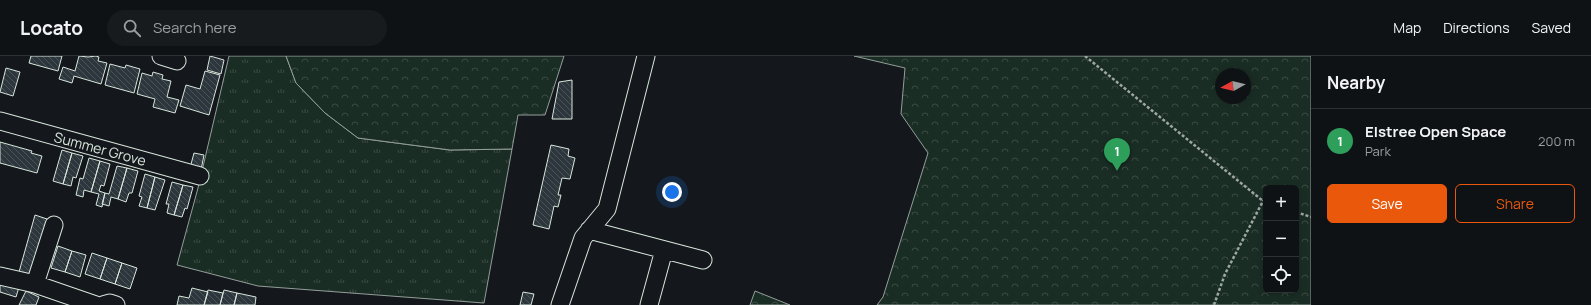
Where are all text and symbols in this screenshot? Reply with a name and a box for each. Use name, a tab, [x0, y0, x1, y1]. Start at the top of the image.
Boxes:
search box	[107, 10, 387, 46]
text: Locato	[20, 15, 83, 41]
icon: search	[121, 17, 143, 39]
text: Search here	[153, 17, 236, 38]
text: Map	[1393, 18, 1421, 37]
text: Directions	[1443, 18, 1510, 37]
text: Saved	[1532, 18, 1571, 37]
north arrow	[1215, 68, 1251, 104]
text: Nearby	[1327, 71, 1385, 94]
text: Elstree Open Space	[1365, 121, 1506, 142]
street label: Summer Grove	[52, 127, 148, 170]
text: 1	[1337, 132, 1343, 150]
text: 200 m	[1538, 132, 1575, 150]
pin: 1	[1104, 138, 1130, 171]
text: Park	[1365, 142, 1391, 160]
your location	[662, 182, 682, 202]
button: Save	[1327, 184, 1447, 223]
button: Share	[1455, 184, 1575, 223]
map controls	[1263, 185, 1299, 293]
button: +	[1263, 185, 1299, 221]
button: −	[1263, 221, 1299, 257]
button: locate	[1263, 257, 1299, 293]

